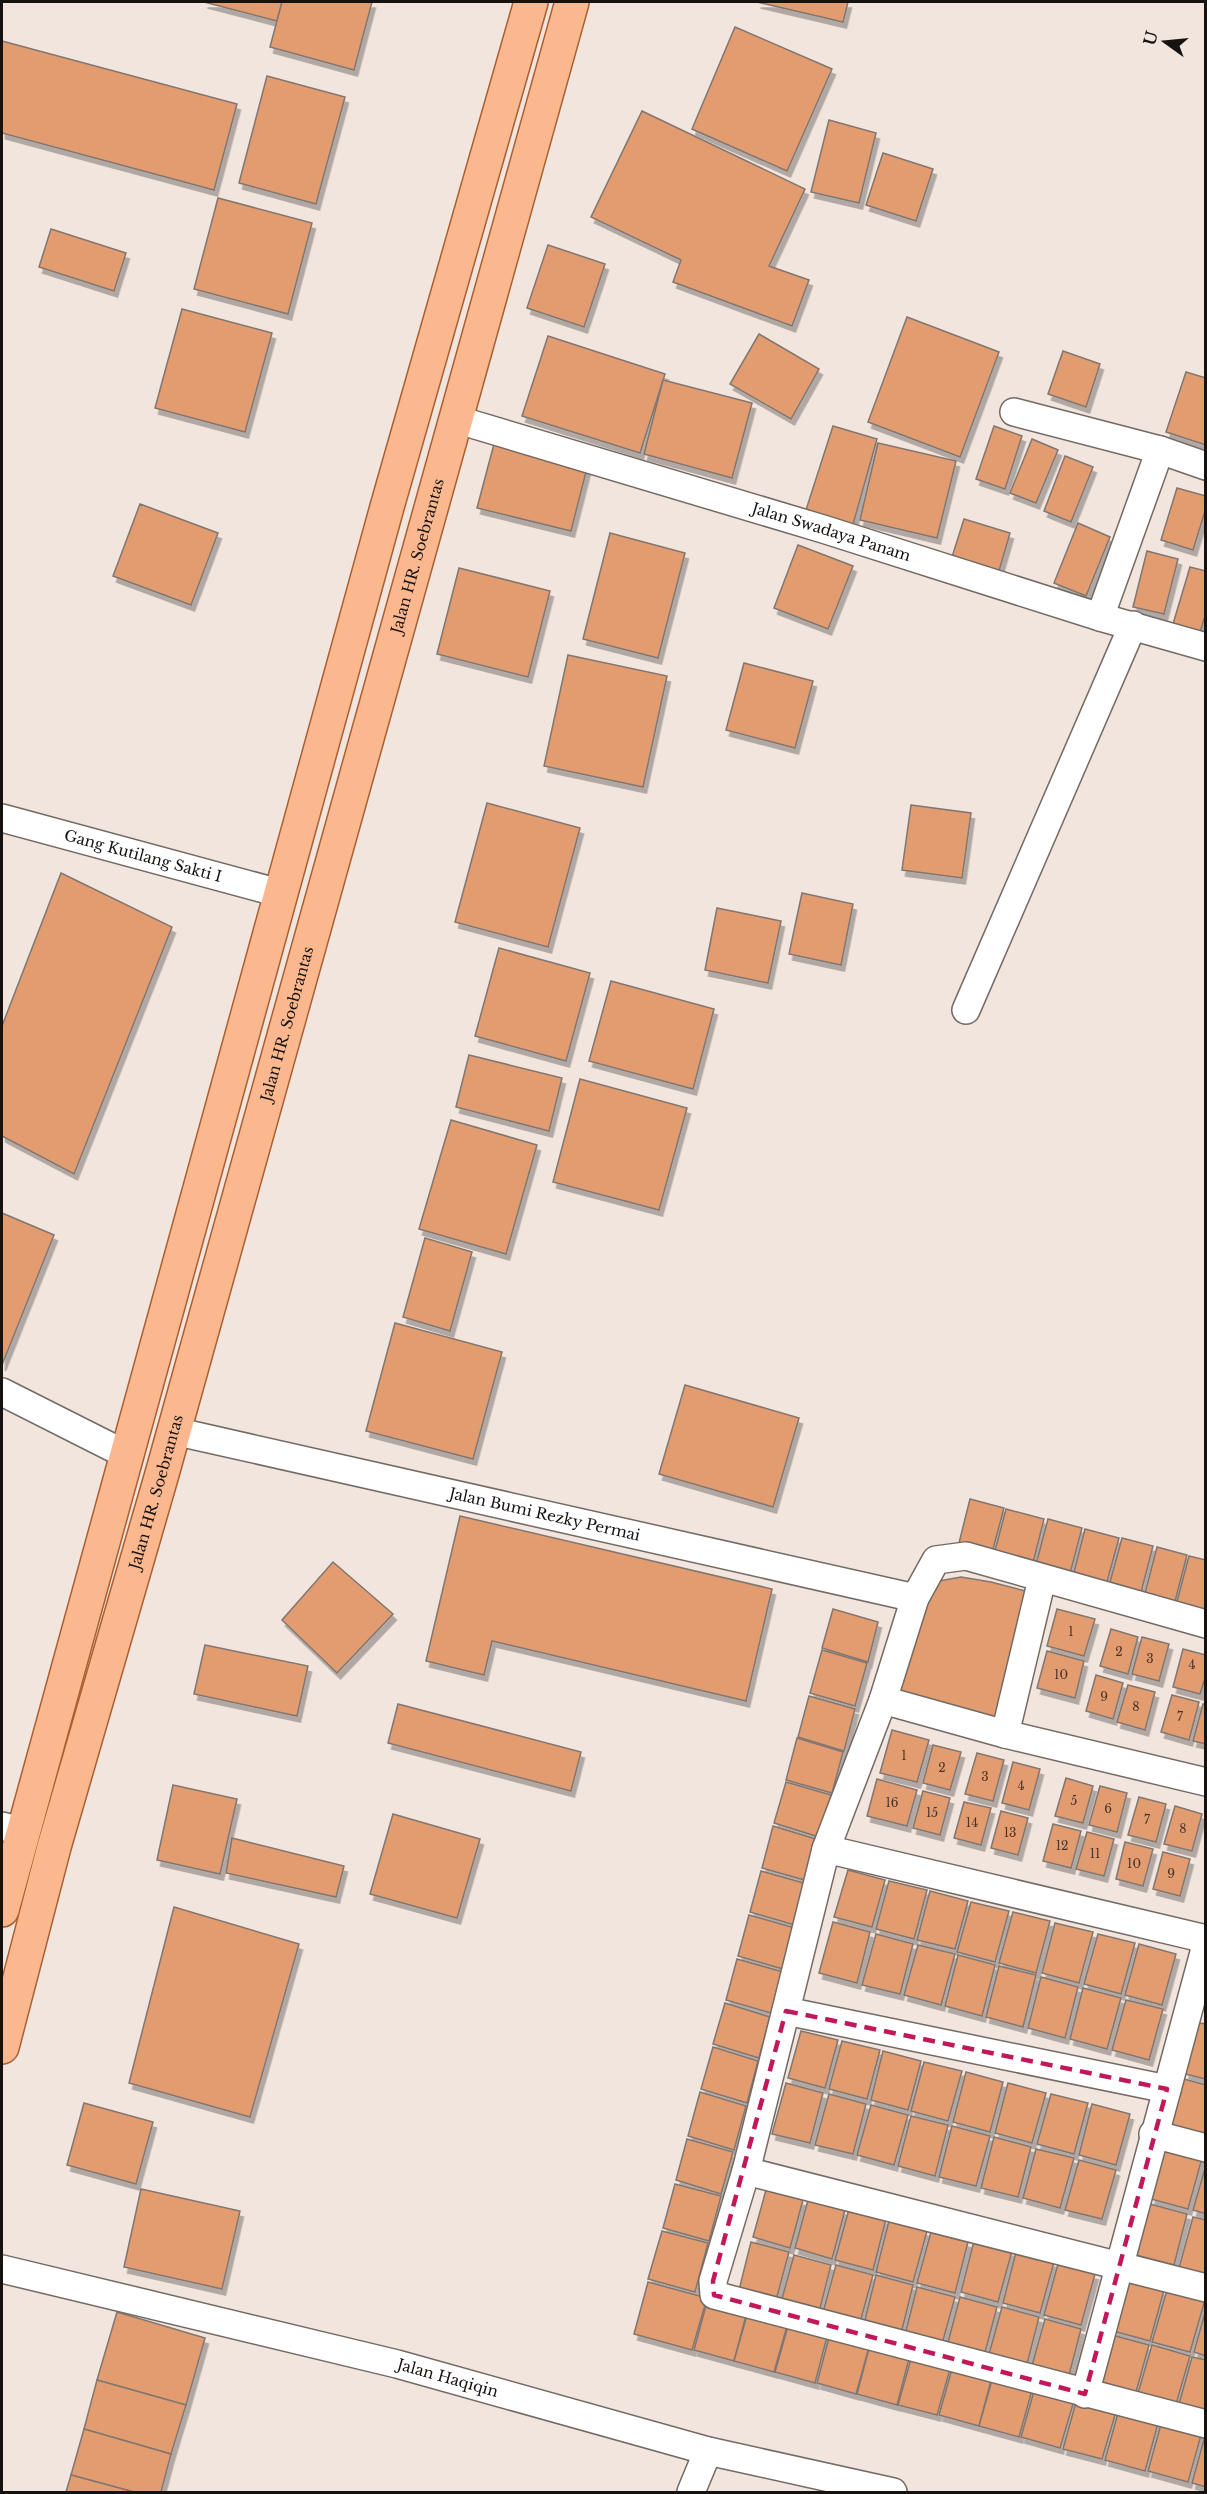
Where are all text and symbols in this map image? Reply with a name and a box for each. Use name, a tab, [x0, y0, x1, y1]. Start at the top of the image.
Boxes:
north arrow	[1135, 12, 1195, 72]
text: U	[1139, 29, 1162, 48]
street label: Jalan HR. Soebrantas	[386, 476, 448, 637]
street label: Jalan Swadaya Panam	[748, 498, 913, 565]
street label: Gang Kutilang Sakti I	[62, 825, 224, 886]
street label: Jalan HR. Soebrantas	[256, 944, 318, 1106]
street label: Jalan HR. Soebrantas	[124, 1412, 187, 1574]
street label: Jalan Bumi Rezky Permai	[446, 1483, 642, 1545]
house number: 1	[1068, 1624, 1074, 1639]
house number: 2	[1115, 1644, 1123, 1659]
house number: 3	[1146, 1651, 1154, 1666]
house number: 4	[1188, 1657, 1196, 1672]
house number: 10	[1054, 1667, 1068, 1682]
house number: 9	[1100, 1689, 1108, 1704]
house number: 8	[1132, 1699, 1140, 1714]
house number: 7	[1177, 1709, 1184, 1724]
house number: 1	[901, 1748, 907, 1763]
house number: 2	[938, 1760, 946, 1775]
house number: 3	[981, 1769, 989, 1784]
house number: 4	[1017, 1778, 1025, 1793]
house number: 5	[1071, 1793, 1078, 1808]
house number: 16	[885, 1795, 899, 1810]
house number: 6	[1104, 1801, 1112, 1816]
house number: 15	[926, 1805, 938, 1820]
house number: 7	[1144, 1812, 1151, 1827]
house number: 14	[966, 1815, 978, 1830]
house number: 8	[1179, 1821, 1187, 1836]
house number: 13	[1004, 1825, 1016, 1840]
house number: 12	[1056, 1838, 1068, 1853]
house number: 11	[1090, 1846, 1100, 1861]
house number: 10	[1127, 1856, 1141, 1871]
house number: 9	[1167, 1866, 1175, 1881]
street label: Jalan Haqiqin	[393, 2354, 501, 2401]

